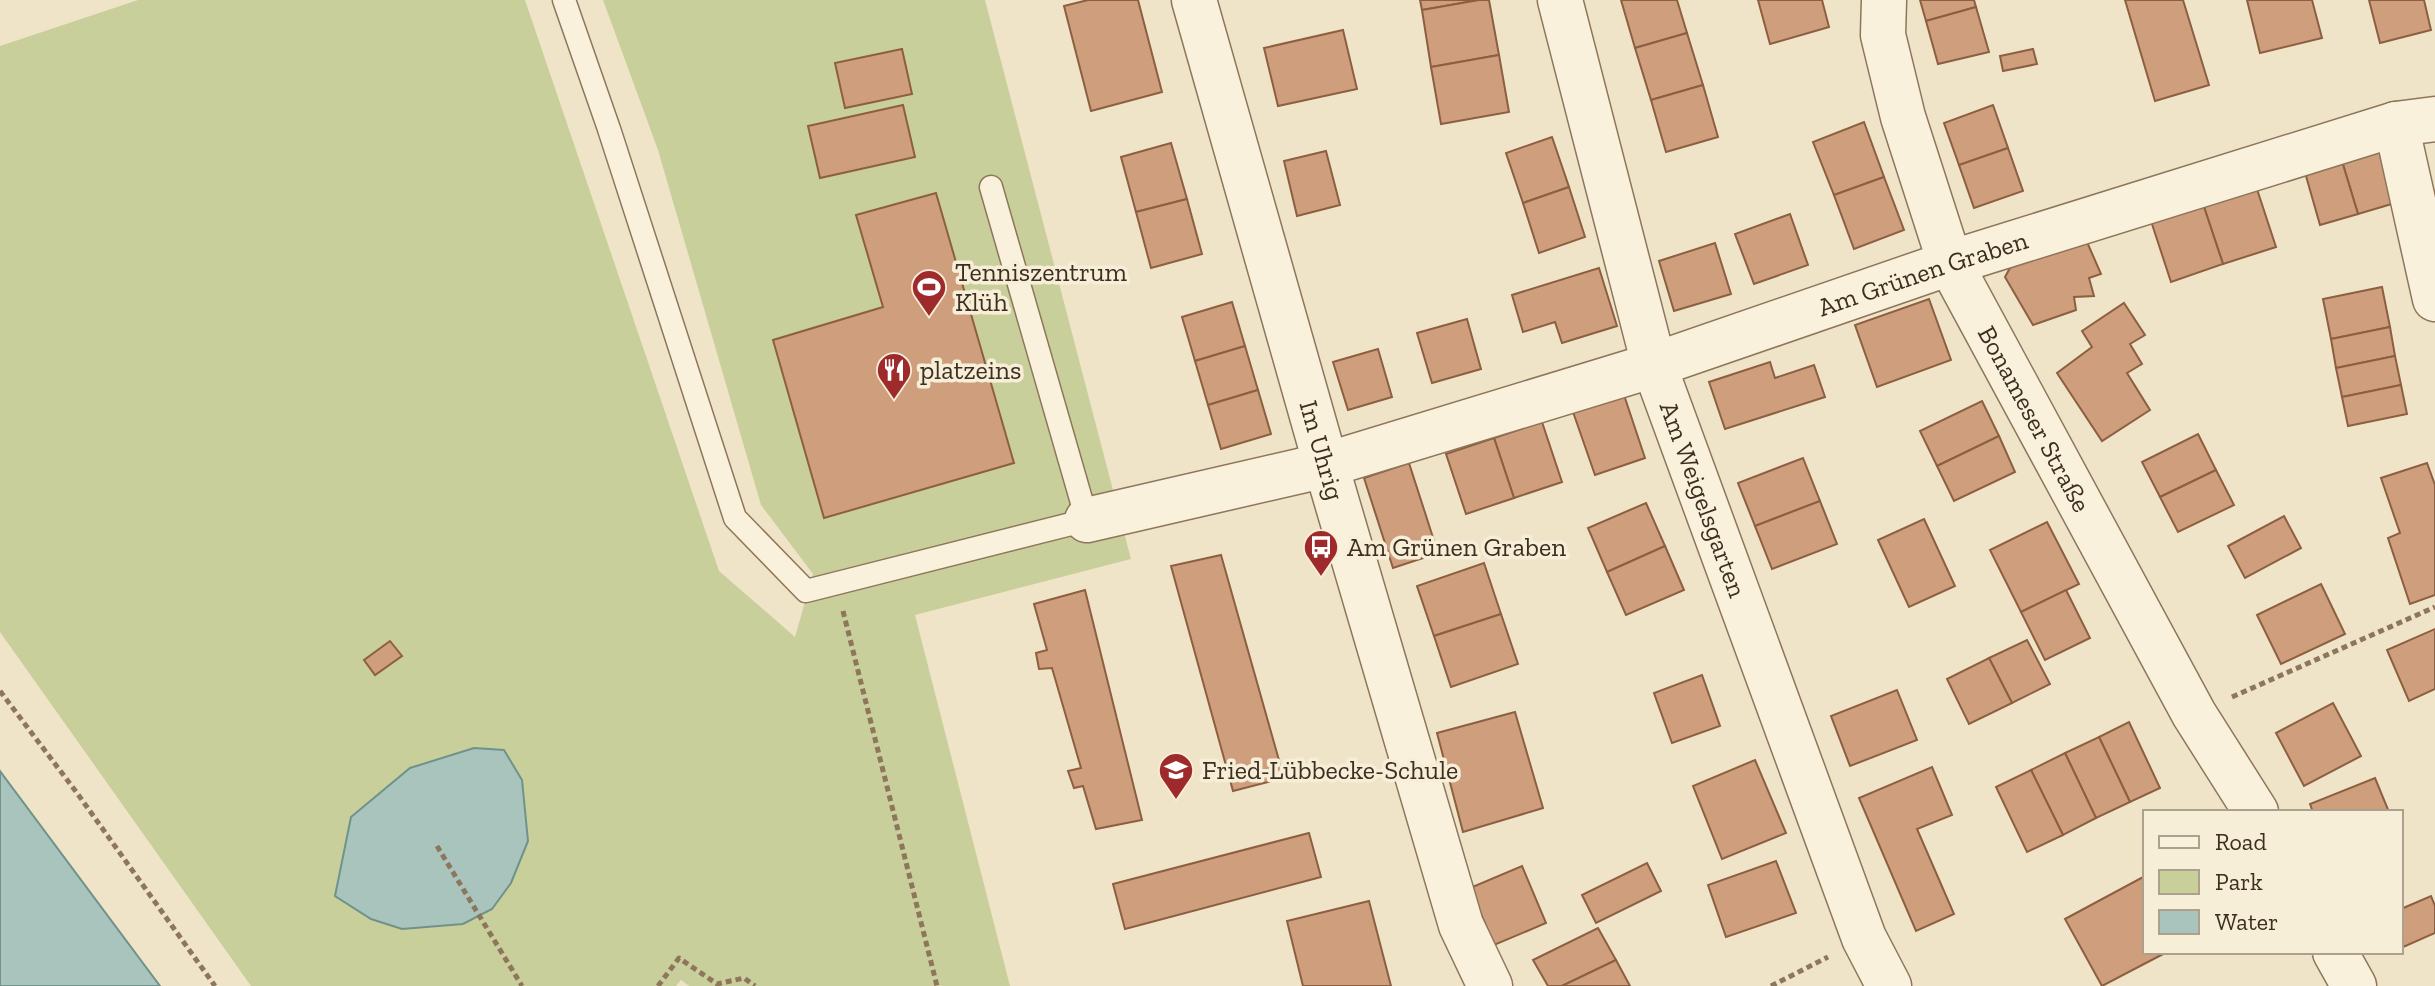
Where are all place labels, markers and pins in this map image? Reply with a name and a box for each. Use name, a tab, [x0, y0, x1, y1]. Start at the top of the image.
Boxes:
place label: Tenniszentrum Klüh	[955, 256, 1127, 318]
sports icon: Tenniszentrum Klüh	[910, 268, 948, 318]
restaurant icon: platzeins	[875, 351, 913, 401]
place label: platzeins	[920, 354, 1021, 386]
bus stop icon: Am Grünen Graben	[1302, 528, 1340, 578]
place label: Am Grünen Graben	[1347, 531, 1566, 563]
school or university icon: Fried-Lübbecke-Schule	[1157, 751, 1195, 801]
place label: Fried-Lübbecke-Schule	[1202, 754, 1458, 786]

